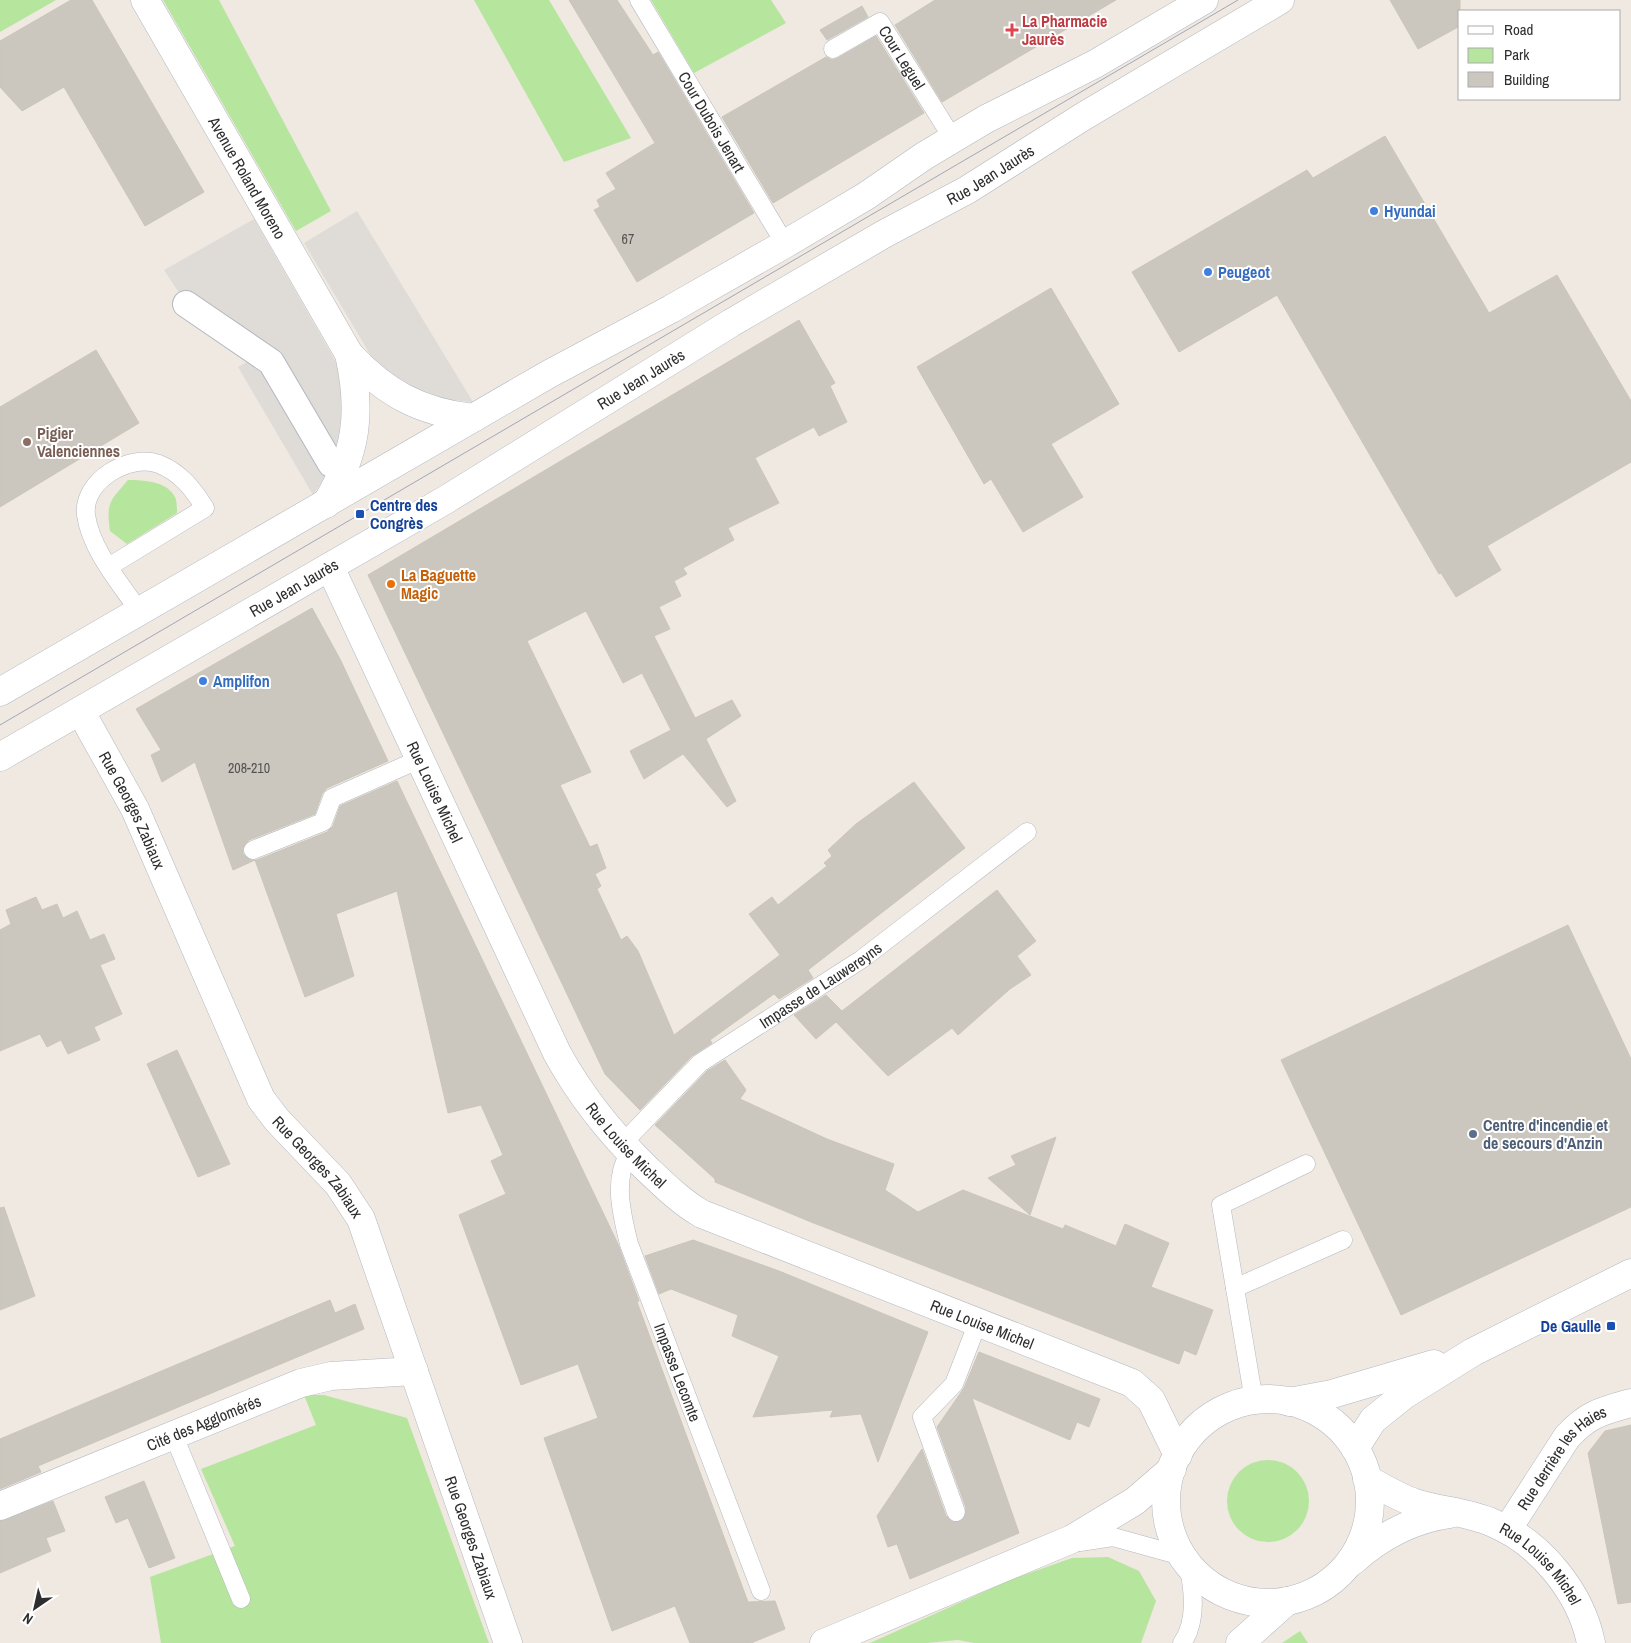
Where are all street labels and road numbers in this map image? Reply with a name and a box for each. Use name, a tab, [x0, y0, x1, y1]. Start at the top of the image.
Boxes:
street label: Cour Leguel	[874, 21, 930, 94]
street label: Cour Dubois Jenart	[673, 67, 751, 177]
street label: Avenue Roland Moreno	[203, 112, 291, 243]
street label: Rue Jean Jaurès	[943, 139, 1038, 210]
street label: Rue Jean Jaurès	[593, 343, 689, 414]
street label: Rue Jean Jaurès	[245, 553, 342, 622]
street label: Rue Louise Michel	[402, 737, 468, 846]
street label: Rue Georges Zabiaux	[94, 747, 171, 873]
street label: Impasse de Lauwereyns	[755, 937, 886, 1033]
street label: Rue Louise Michel	[581, 1098, 671, 1193]
street label: Rue Georges Zabiaux	[268, 1111, 369, 1223]
street label: Rue Louise Michel	[927, 1294, 1037, 1354]
street label: Impasse Lecomte	[649, 1320, 706, 1425]
street label: Cité des Agglomérés	[143, 1390, 264, 1456]
street label: Rue derrière les Haies	[1512, 1400, 1609, 1514]
street label: Rue Georges Zabiaux	[440, 1473, 503, 1603]
street label: Rue Louise Michel	[1496, 1517, 1587, 1608]

